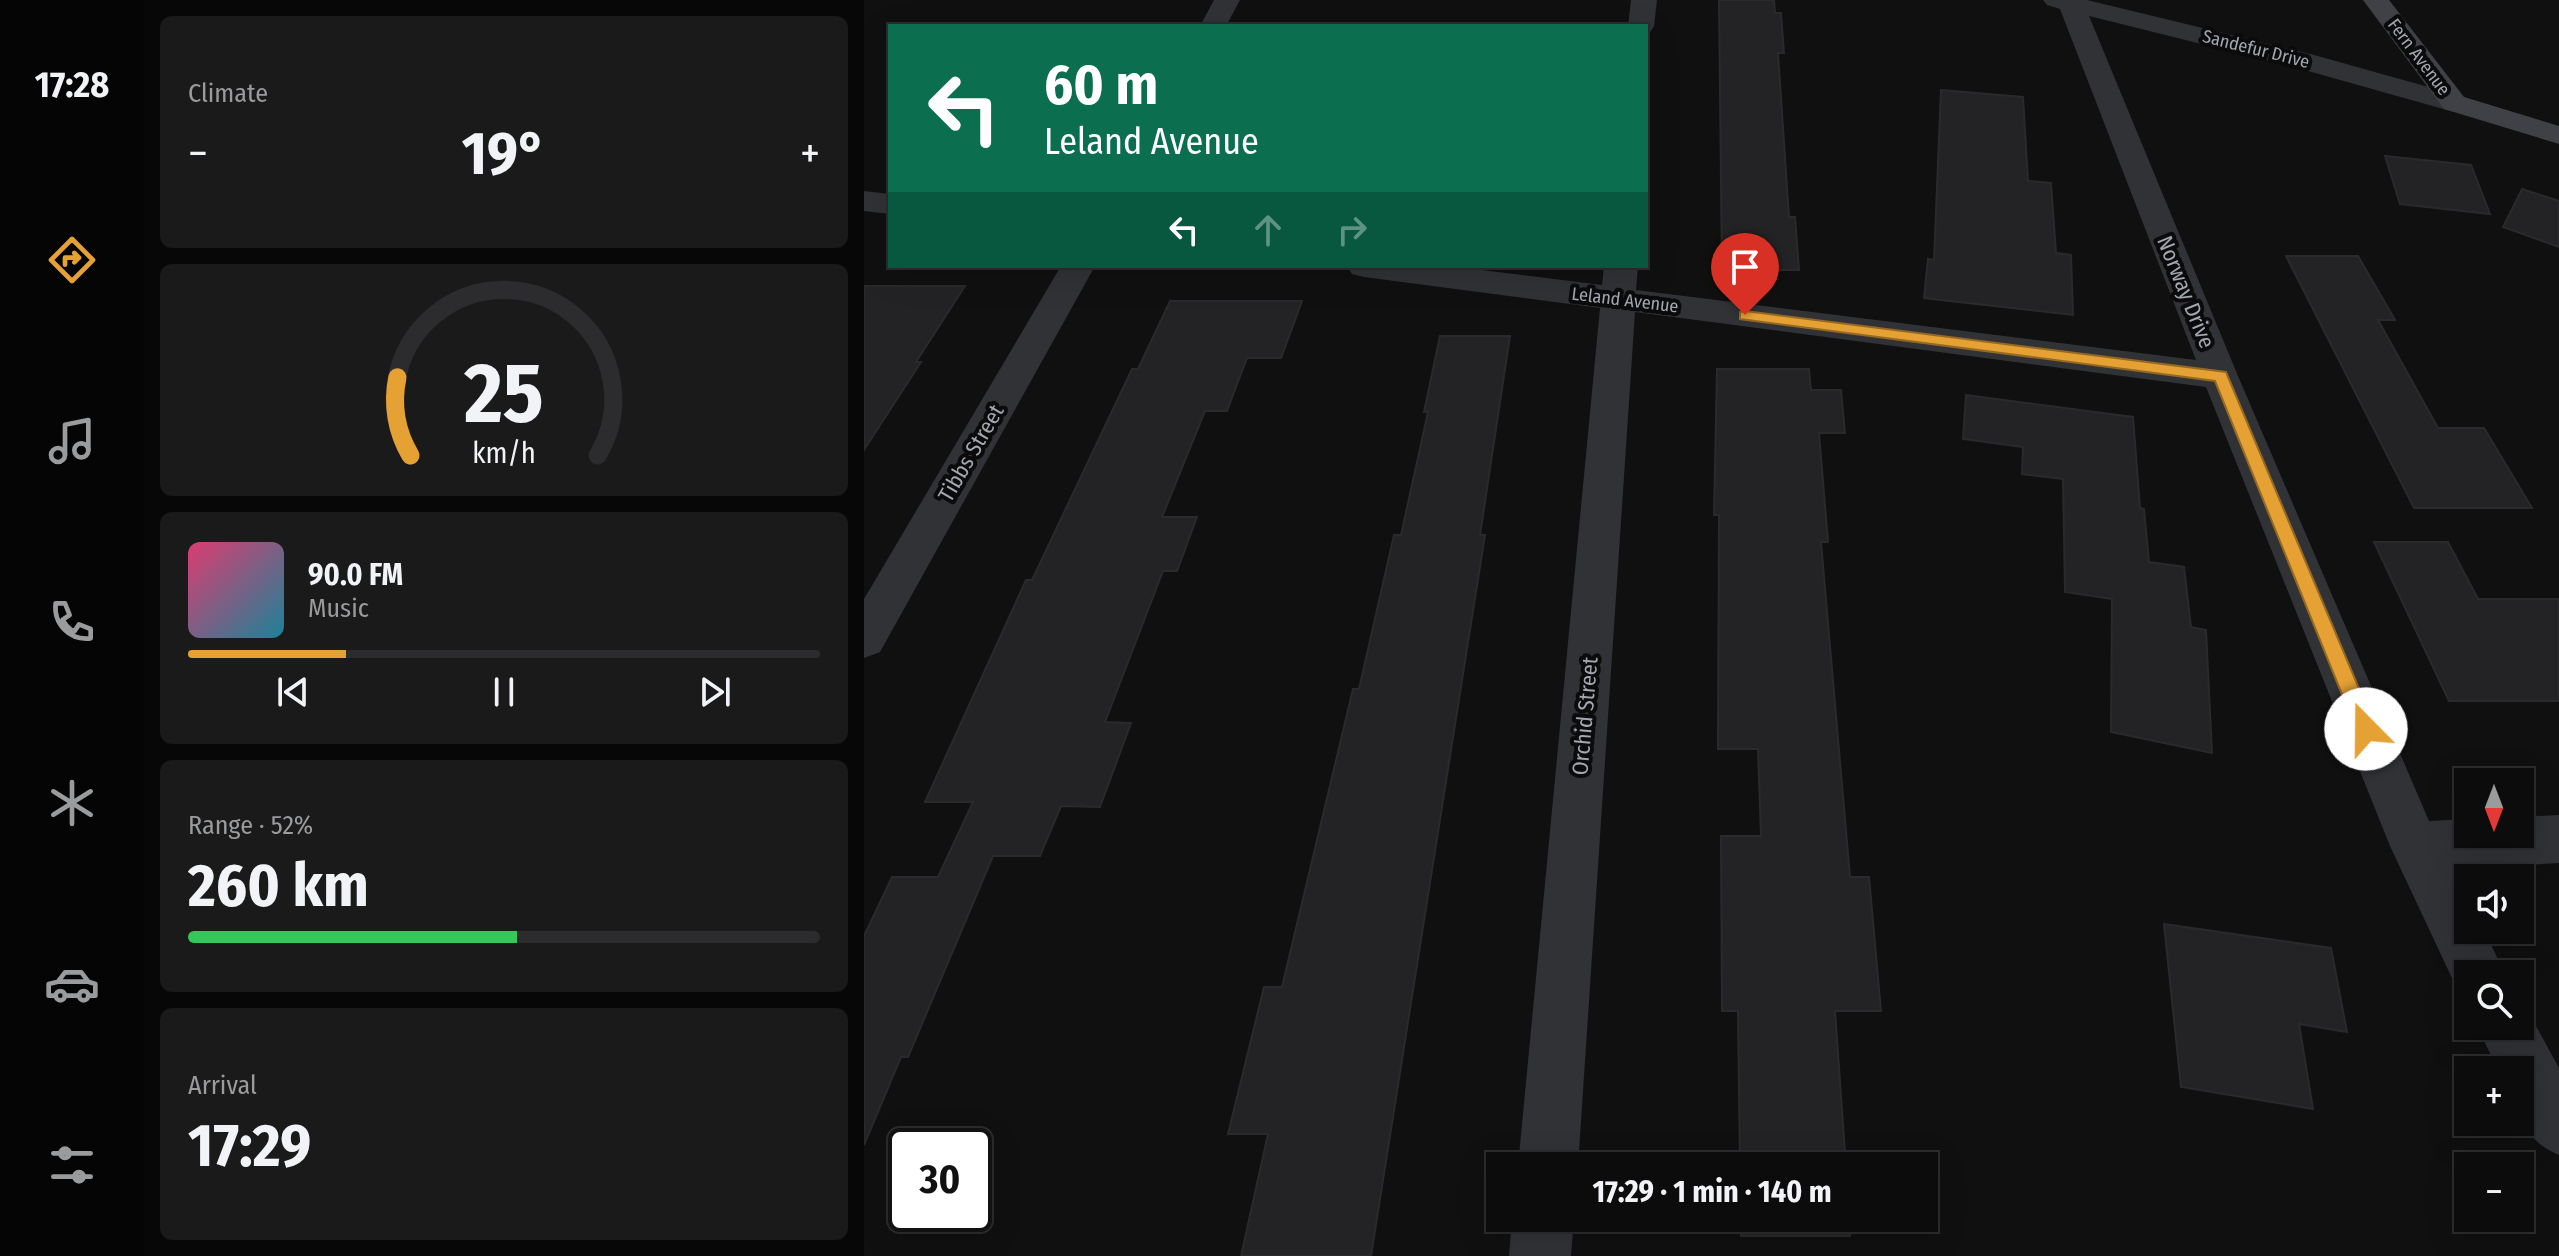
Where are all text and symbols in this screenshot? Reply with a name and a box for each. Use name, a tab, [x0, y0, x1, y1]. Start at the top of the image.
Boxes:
street label: Fern Avenue	[2383, 14, 2455, 100]
street label: Sandefur Drive	[2200, 25, 2312, 73]
text: 60 m	[1044, 52, 1158, 119]
icon: left	[912, 56, 1016, 160]
text: 17:28	[35, 63, 109, 107]
text: Climate	[188, 78, 268, 109]
text: 19°	[462, 118, 546, 190]
text: Leland Avenue	[1044, 120, 1259, 164]
text: −	[188, 127, 208, 180]
text: +	[800, 127, 820, 180]
icon: left	[1162, 208, 1206, 252]
icon: ahead	[1246, 208, 1290, 252]
icon: right	[1330, 208, 1374, 252]
icon: directions	[44, 232, 100, 288]
street label: Norway Drive	[2151, 232, 2221, 352]
pin	[1711, 233, 1779, 315]
icon: arrive	[1723, 245, 1767, 289]
street label: Leland Avenue	[1570, 283, 1680, 317]
text: 25	[463, 344, 544, 444]
street label: Tibbs Street	[932, 399, 1010, 506]
icon: music	[44, 413, 100, 469]
text: km/h	[472, 436, 536, 471]
text: 90.0 FM	[308, 557, 403, 593]
text: Music	[308, 593, 369, 624]
icon: phone	[44, 594, 100, 650]
street label: Orchid Street	[1566, 655, 1604, 776]
icon: previous	[271, 670, 315, 714]
icon: pause	[482, 670, 526, 714]
icon: next	[693, 670, 737, 714]
position arrow	[2324, 687, 2408, 771]
north arrow	[2454, 768, 2534, 848]
map controls	[2454, 768, 2534, 1232]
icon: climate	[44, 775, 100, 831]
text: Range · 52%	[188, 810, 313, 841]
text: 260 km	[188, 850, 369, 922]
button: sound	[2454, 864, 2534, 944]
icon: car	[44, 956, 100, 1012]
button: search	[2454, 960, 2534, 1040]
button: +	[2454, 1056, 2534, 1136]
text: Arrival	[188, 1070, 257, 1101]
text: 17:29	[188, 1110, 311, 1182]
speed limit sign: 30	[888, 1128, 992, 1232]
icon: filters	[44, 1137, 100, 1193]
button: −	[2454, 1152, 2534, 1232]
text: 17:29 · 1 min · 140 m	[1592, 1174, 1832, 1210]

